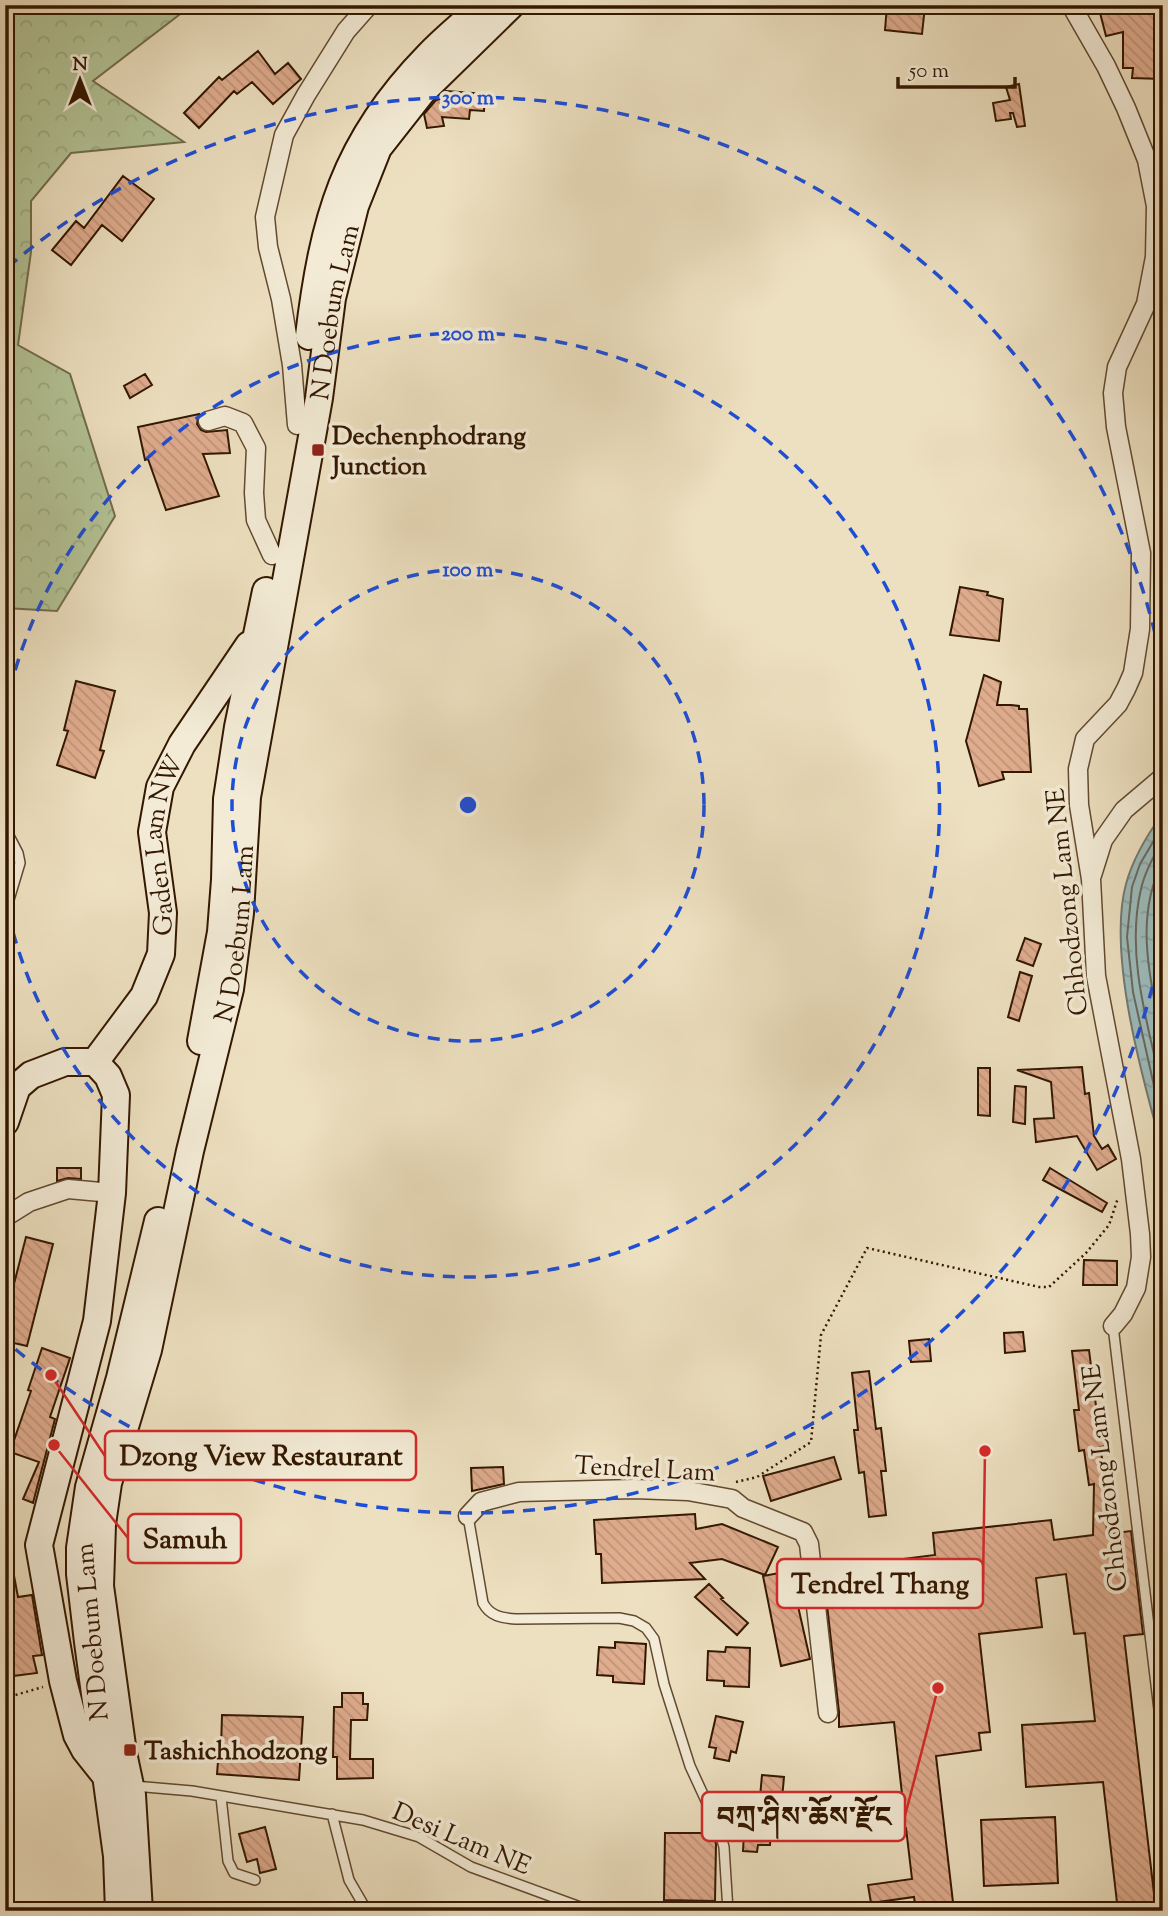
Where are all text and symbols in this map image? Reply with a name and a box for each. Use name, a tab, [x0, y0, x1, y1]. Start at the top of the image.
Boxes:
north arrow	[46, 46, 116, 116]
scale bar	[898, 46, 1016, 90]
text: N	[72, 52, 88, 79]
text: 50 m	[908, 57, 949, 87]
text: 300 m	[442, 84, 495, 114]
street label: N Doebum Lam	[303, 221, 371, 403]
text: 200 m	[441, 320, 496, 350]
place label: Dechenphodrang Junction	[330, 419, 526, 486]
marker: Dechenphodrang Junction	[310, 442, 326, 458]
text: 100 m	[443, 556, 494, 586]
street label: Gaden Lam NW	[136, 749, 194, 937]
street label: Chhodzong Lam NE	[1038, 786, 1099, 1017]
centre of rings	[456, 793, 480, 817]
street label: N Doebum Lam	[206, 844, 265, 1027]
street label: Chhodzong Lam NE	[1074, 1362, 1139, 1593]
callout: Dzong View Restaurant	[105, 1431, 416, 1480]
text: Dzong View Restaurant	[119, 1438, 403, 1478]
street label: Tendrel Lam	[573, 1448, 716, 1493]
callout: Samuh	[128, 1514, 241, 1563]
text: Samuh	[142, 1521, 228, 1561]
street label: N Doebum Lam	[67, 1541, 120, 1722]
callout: Tendrel Thang	[777, 1559, 983, 1608]
text: Tendrel Thang	[791, 1566, 969, 1606]
place label: Tashichhodzong	[144, 1734, 328, 1771]
marker: Tashichhodzong	[122, 1742, 138, 1758]
callout: བཀྲ་ཤིས་ཆོས་རྫོང	[702, 1792, 905, 1841]
text: བཀྲ་ཤིས་ཆོས་རྫོང	[716, 1794, 893, 1840]
street label: Desi Lam NE	[386, 1795, 536, 1886]

